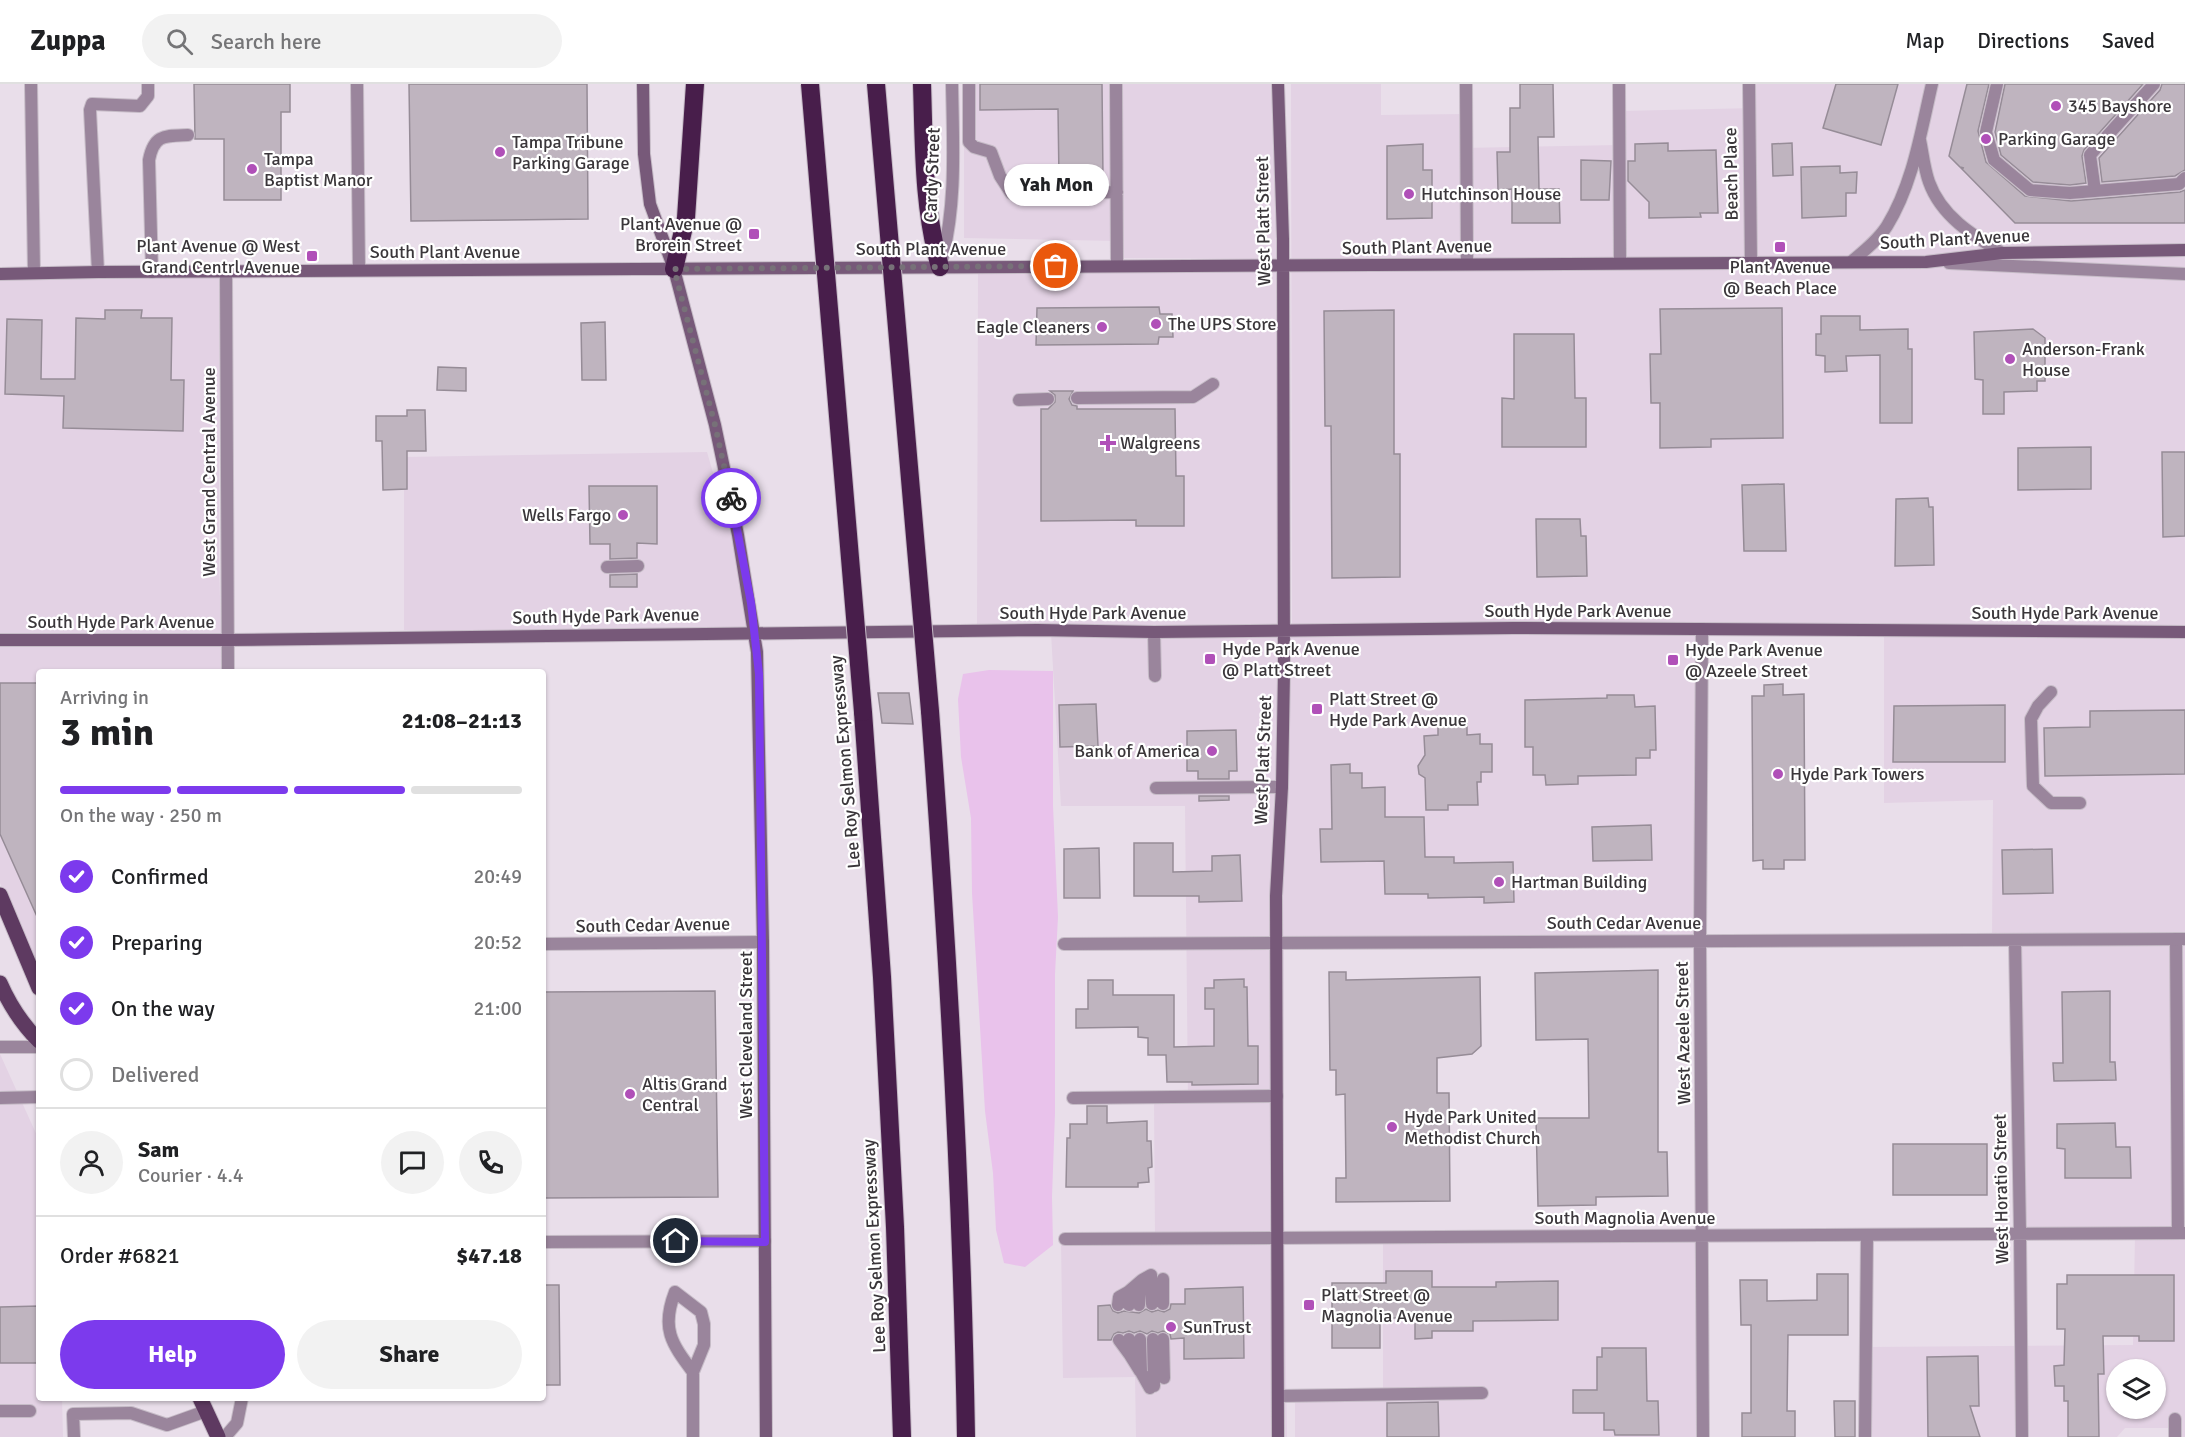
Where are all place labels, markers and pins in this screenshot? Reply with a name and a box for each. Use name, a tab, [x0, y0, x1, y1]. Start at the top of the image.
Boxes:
place label: 345 Bayshore	[2068, 95, 2172, 117]
marker: 345 Bayshore	[2049, 99, 2063, 113]
place label: Parking Garage	[1998, 128, 2115, 150]
place label: Tampa Tribune Parking Garage	[512, 131, 629, 174]
marker: Parking Garage	[1979, 132, 1993, 146]
marker: Tampa Tribune Parking Garage	[493, 145, 507, 159]
place label: Tampa Baptist Manor	[264, 148, 373, 191]
marker: Tampa Baptist Manor	[245, 162, 259, 176]
callout: Yah Mon	[1004, 164, 1108, 206]
place label: Hutchinson House	[1421, 183, 1561, 205]
marker: Hutchinson House	[1402, 187, 1416, 201]
place label: Plant Avenue @ Brorein Street	[620, 213, 742, 256]
marker: Plant Avenue @ Brorein Street	[747, 227, 761, 241]
place label: Plant Avenue @ West Grand Centrl Avenue	[136, 235, 300, 278]
pin	[1030, 240, 1081, 291]
marker: Plant Avenue @ Beach Place	[1773, 240, 1787, 254]
marker: Plant Avenue @ West Grand Centrl Avenue	[305, 249, 319, 263]
place label: Plant Avenue @ Beach Place	[1723, 256, 1837, 299]
place label: The UPS Store	[1168, 313, 1277, 335]
place label: Eagle Cleaners	[976, 316, 1090, 338]
marker: The UPS Store	[1149, 317, 1163, 331]
marker: Eagle Cleaners	[1095, 320, 1109, 334]
place label: Anderson-Frank House	[2022, 338, 2145, 381]
marker: Anderson-Frank House	[2003, 352, 2017, 366]
place label: Walgreens	[1120, 432, 1201, 454]
marker: Walgreens	[1101, 436, 1115, 450]
place label: Wells Fargo	[522, 504, 611, 526]
marker: Wells Fargo	[616, 508, 630, 522]
place label: Hyde Park Avenue @ Platt Street	[1222, 638, 1360, 681]
place label: Hyde Park Avenue @ Azeele Street	[1685, 639, 1823, 682]
marker: Hyde Park Avenue @ Platt Street	[1203, 652, 1217, 666]
marker: Hyde Park Avenue @ Azeele Street	[1666, 653, 1680, 667]
place label: Platt Street @ Hyde Park Avenue	[1329, 688, 1467, 731]
marker: Platt Street @ Hyde Park Avenue	[1310, 702, 1324, 716]
place label: Bank of America	[1074, 740, 1200, 762]
marker: Bank of America	[1205, 744, 1219, 758]
place label: Hyde Park Towers	[1790, 763, 1924, 785]
marker: Hyde Park Towers	[1771, 767, 1785, 781]
place label: Hartman Building	[1511, 871, 1647, 893]
marker: Hartman Building	[1492, 875, 1506, 889]
place label: Altis Grand Central	[642, 1073, 728, 1116]
marker: Altis Grand Central	[623, 1087, 637, 1101]
place label: Hyde Park United Methodist Church	[1404, 1106, 1541, 1149]
marker: Hyde Park United Methodist Church	[1385, 1120, 1399, 1134]
pin	[650, 1215, 701, 1266]
place label: Platt Street @ Magnolia Avenue	[1321, 1284, 1453, 1327]
marker: Platt Street @ Magnolia Avenue	[1302, 1298, 1316, 1312]
place label: SunTrust	[1183, 1316, 1251, 1338]
marker: SunTrust	[1164, 1320, 1178, 1334]

